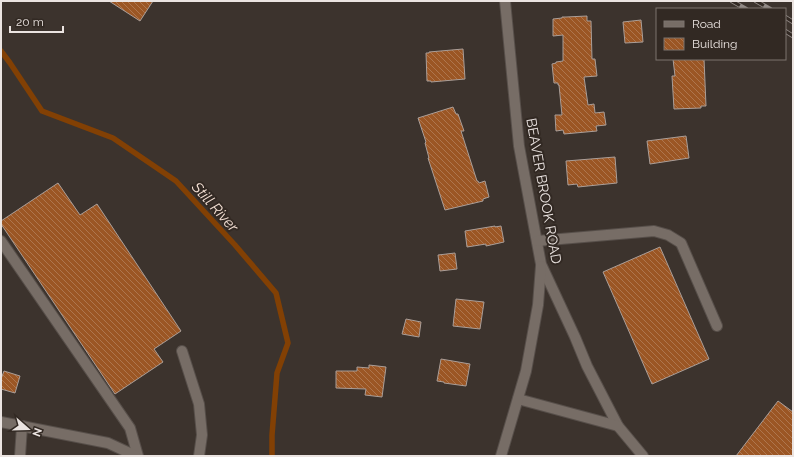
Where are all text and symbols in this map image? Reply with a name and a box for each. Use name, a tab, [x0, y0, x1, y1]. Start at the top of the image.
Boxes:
scale bar	[10, 8, 63, 34]
legend	[656, 8, 786, 60]
text: 20 m	[16, 15, 44, 29]
text: Road	[692, 17, 721, 31]
text: Building	[692, 37, 738, 51]
street label: BEAVER BROOK ROAD	[523, 117, 565, 265]
water label: Still River	[187, 178, 243, 236]
north arrow	[8, 409, 48, 449]
text: N	[29, 426, 44, 438]

